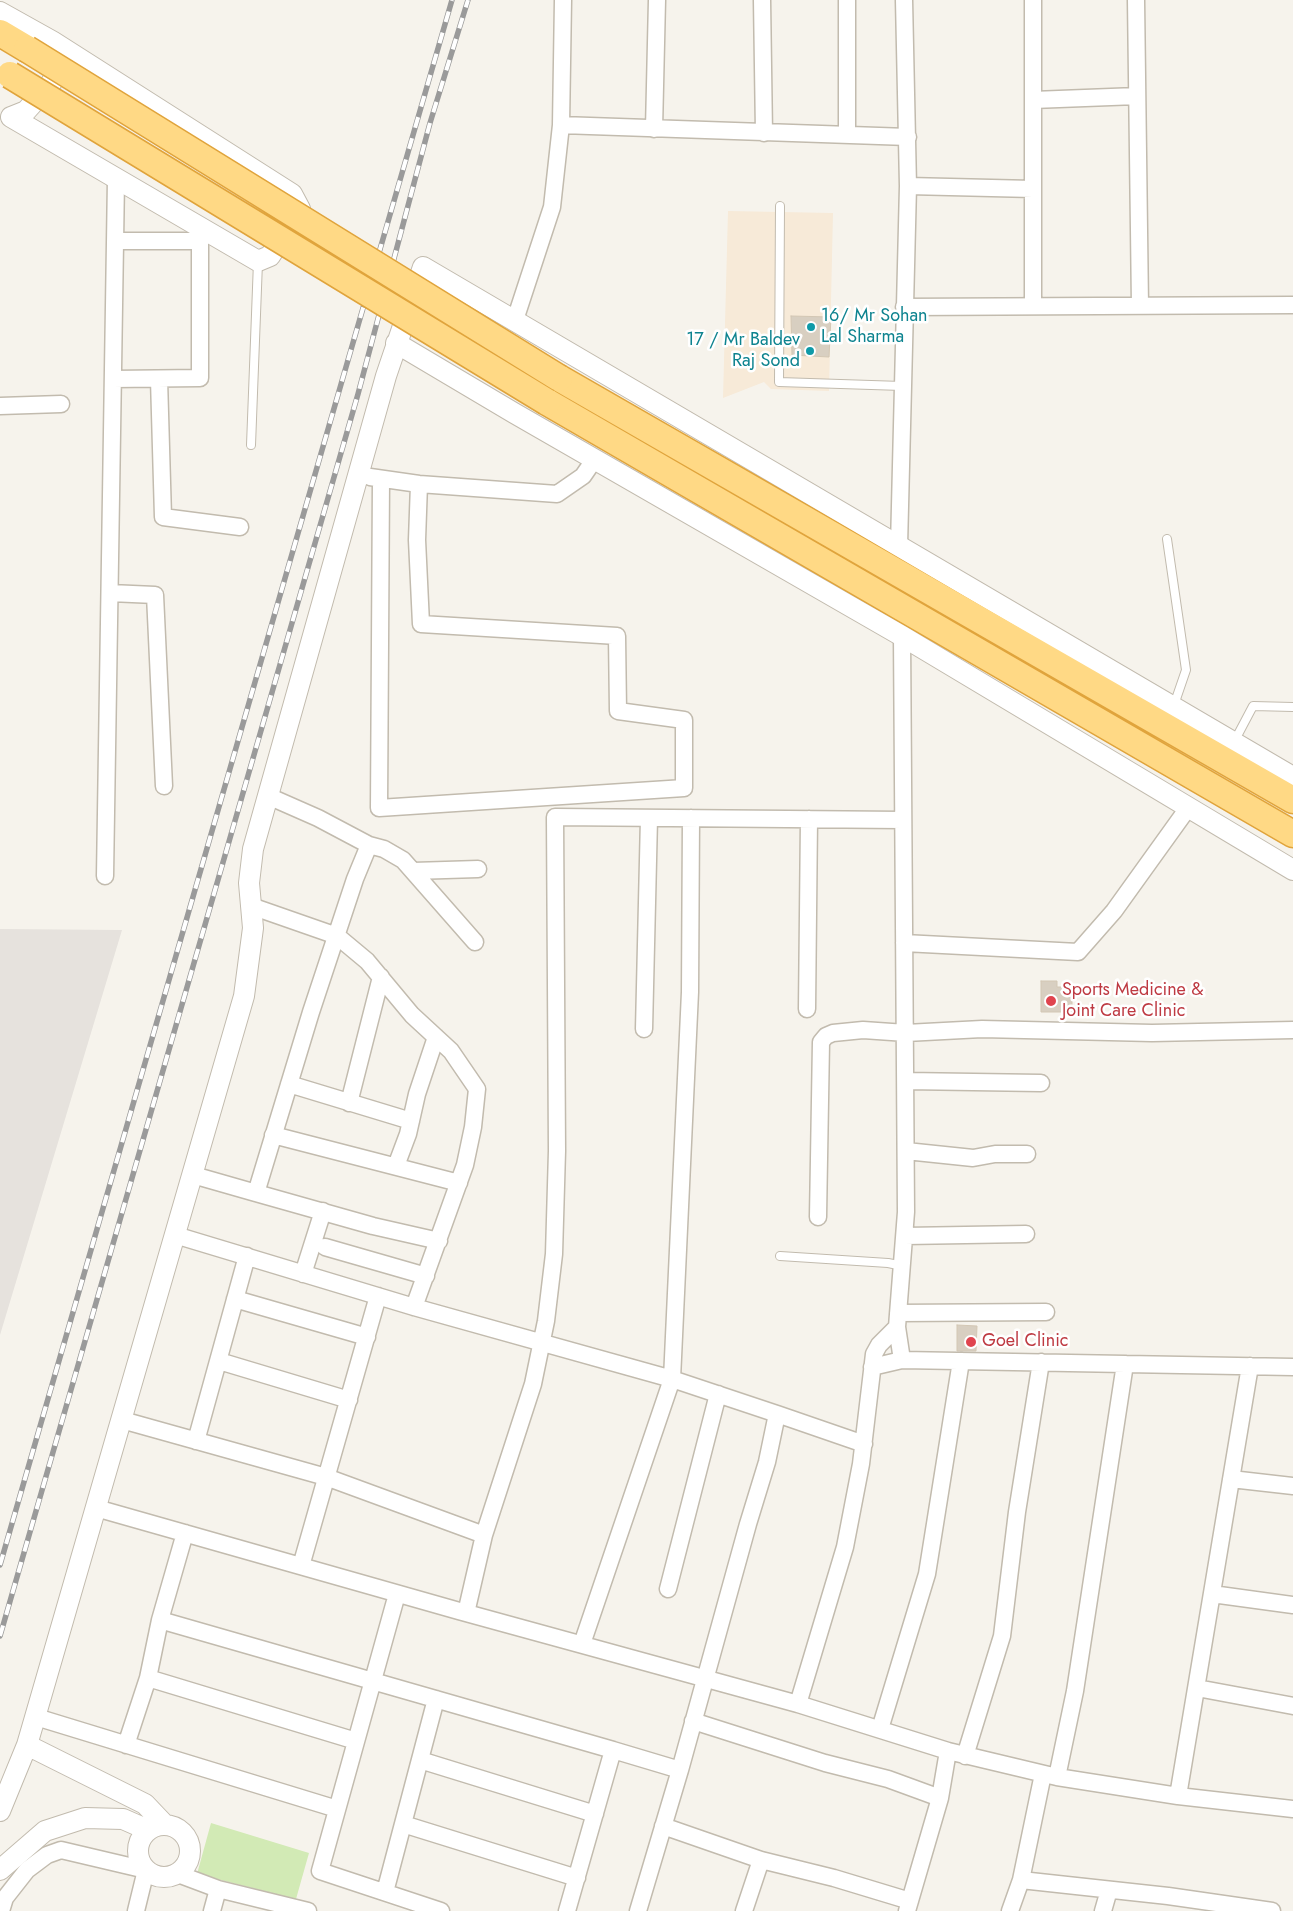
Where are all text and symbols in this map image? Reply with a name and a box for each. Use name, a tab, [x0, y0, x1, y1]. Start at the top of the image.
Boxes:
place label: 16/ Mr Sohan Lal Sharma	[821, 306, 928, 348]
marker: 16/ Mr Sohan Lal Sharma	[805, 321, 817, 333]
place label: 17 / Mr Baldev Raj Sond	[686, 330, 800, 372]
marker: 17 / Mr Baldev Raj Sond	[804, 345, 816, 357]
place label: Sports Medicine & Joint Care Clinic	[1062, 980, 1203, 1022]
marker: Sports Medicine & Joint Care Clinic	[1044, 994, 1058, 1008]
place label: Goel Clinic	[982, 1331, 1068, 1353]
marker: Goel Clinic	[964, 1335, 978, 1349]

